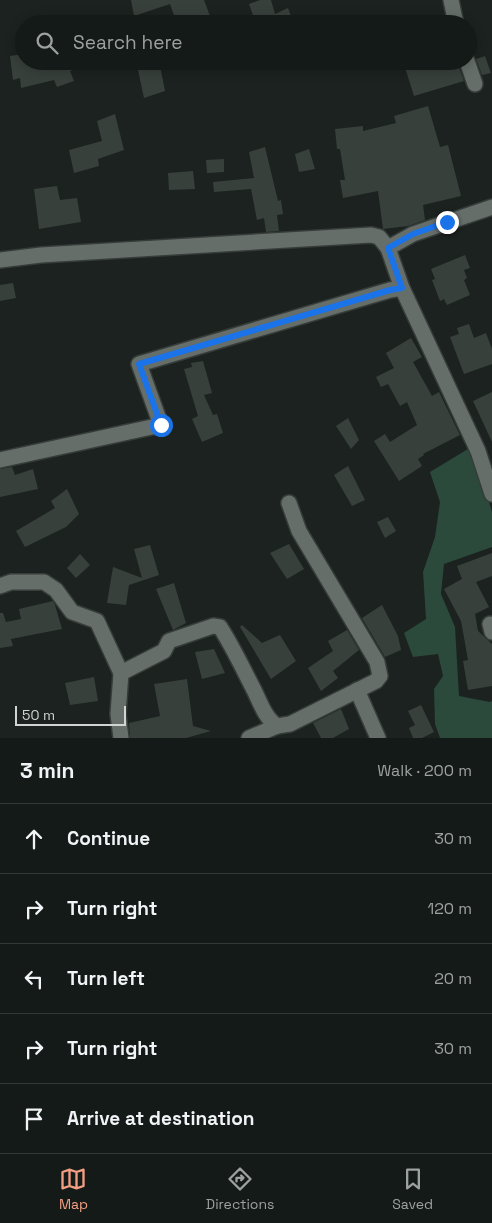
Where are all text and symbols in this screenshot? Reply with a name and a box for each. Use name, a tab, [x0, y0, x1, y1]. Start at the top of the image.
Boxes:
search box	[15, 15, 477, 70]
icon: search	[33, 29, 61, 57]
text: Search here	[73, 30, 183, 55]
route end	[436, 211, 459, 234]
route start	[150, 414, 173, 437]
scale bar	[15, 703, 126, 726]
text: 50 m	[22, 706, 55, 724]
text: 3 min	[20, 757, 75, 784]
text: Walk · 200 m	[377, 760, 472, 781]
icon: ahead	[20, 825, 48, 853]
text: Continue	[67, 826, 150, 851]
text: 30 m	[434, 828, 472, 849]
icon: right	[20, 895, 48, 923]
text: Turn right	[67, 896, 157, 921]
text: 120 m	[428, 898, 472, 919]
icon: left	[20, 965, 48, 993]
text: Turn left	[67, 966, 145, 991]
text: 20 m	[434, 968, 472, 989]
icon: right	[20, 1035, 48, 1063]
text: Turn right	[67, 1036, 157, 1061]
text: 30 m	[434, 1038, 472, 1059]
icon: arrive	[20, 1105, 48, 1133]
text: Arrive at destination	[67, 1106, 255, 1131]
tab: Map	[59, 1165, 88, 1213]
tab: Directions	[206, 1165, 274, 1213]
tab: Saved	[392, 1165, 433, 1213]

